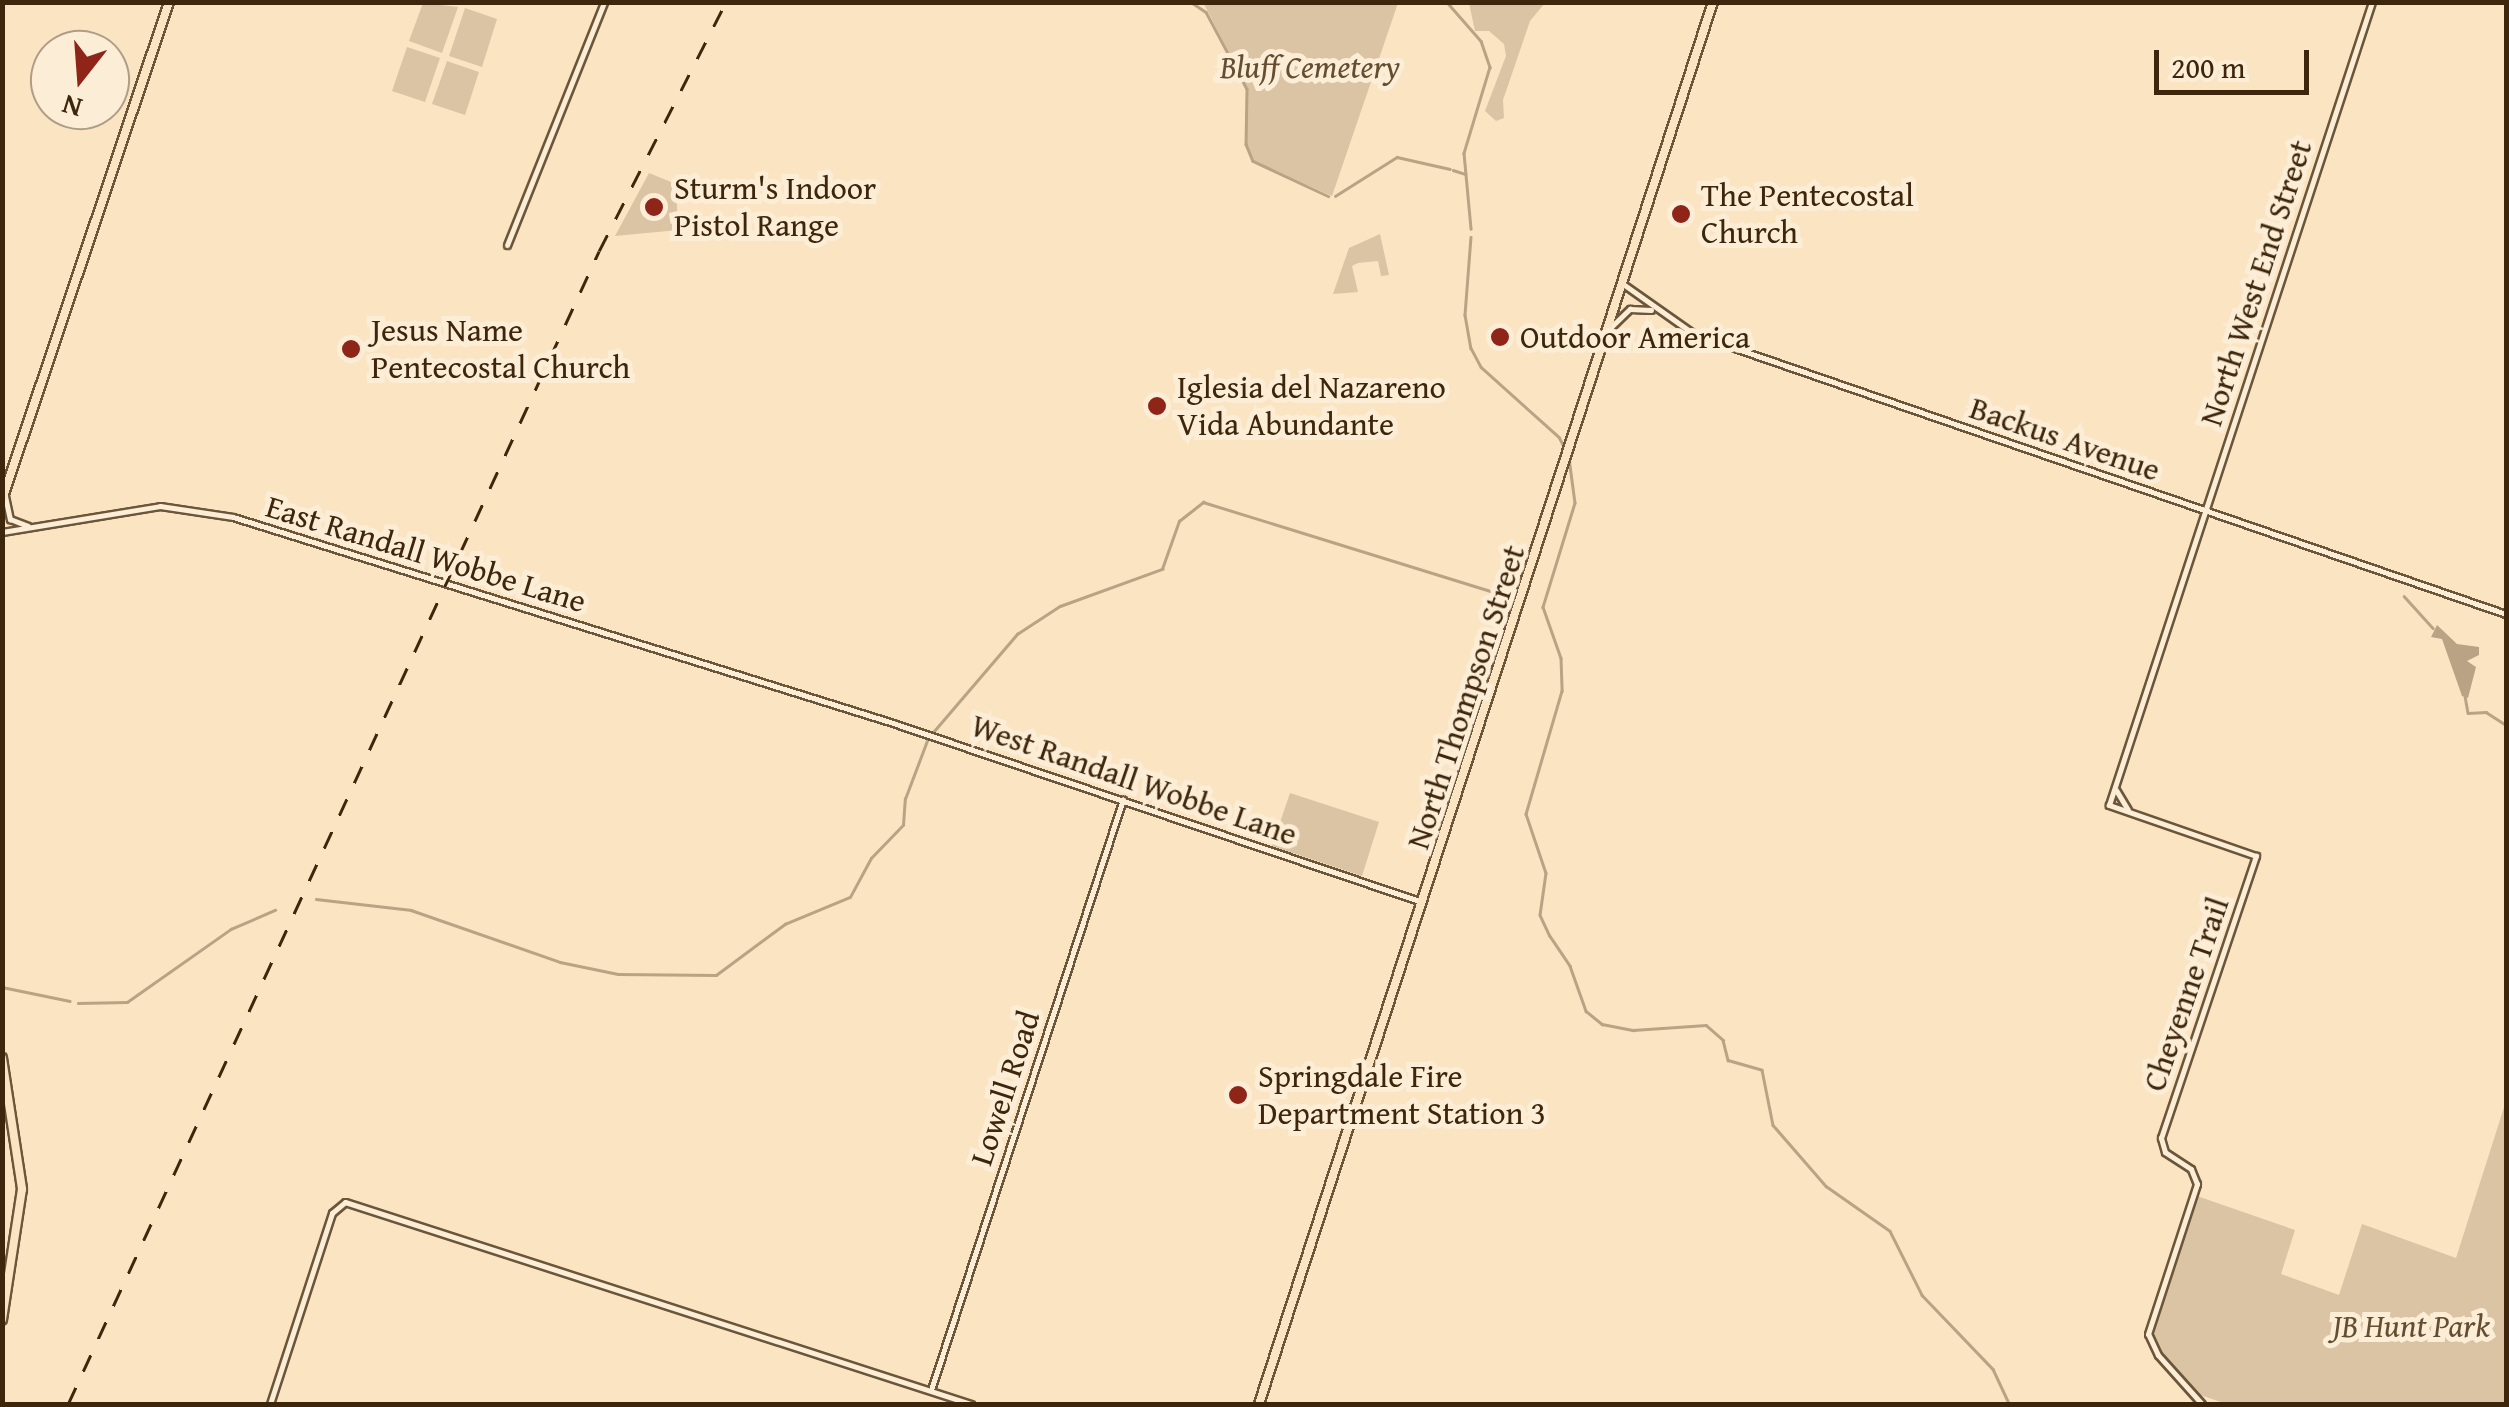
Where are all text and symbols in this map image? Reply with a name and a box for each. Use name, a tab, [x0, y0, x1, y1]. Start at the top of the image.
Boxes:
north arrow	[30, 30, 130, 130]
scale bar	[2159, 30, 2314, 92]
text: 200 m	[2171, 45, 2245, 89]
park label: Bluff Cemetery	[1220, 48, 1400, 86]
text: N	[57, 85, 87, 130]
street label: North West End Street	[2192, 135, 2320, 431]
place label: Sturm's Indoor Pistol Range	[674, 170, 876, 245]
place label: The Pentecostal Church	[1701, 177, 1914, 252]
marker: Sturm's Indoor Pistol Range	[643, 196, 665, 218]
marker: The Pentecostal Church	[1670, 203, 1692, 225]
place label: Jesus Name Pentecostal Church	[371, 312, 630, 387]
place label: Outdoor America	[1520, 318, 1750, 356]
marker: Outdoor America	[1489, 326, 1511, 348]
marker: Jesus Name Pentecostal Church	[340, 338, 362, 360]
place label: Iglesia del Nazareno Vida Abundante	[1177, 369, 1446, 444]
street label: Backus Avenue	[1965, 389, 2165, 489]
marker: Iglesia del Nazareno Vida Abundante	[1146, 395, 1168, 417]
street label: East Randall Wobbe Lane	[262, 487, 590, 621]
street label: North Thompson Street	[1399, 540, 1533, 854]
street label: West Randall Wobbe Lane	[966, 706, 1302, 854]
street label: Cheyenne Trail	[2135, 892, 2237, 1096]
street label: Lowell Road	[962, 1006, 1048, 1170]
place label: Springdale Fire Department Station 3	[1258, 1058, 1546, 1133]
marker: Springdale Fire Department Station 3	[1227, 1084, 1249, 1106]
park label: JB Hunt Park	[2332, 1307, 2490, 1345]

